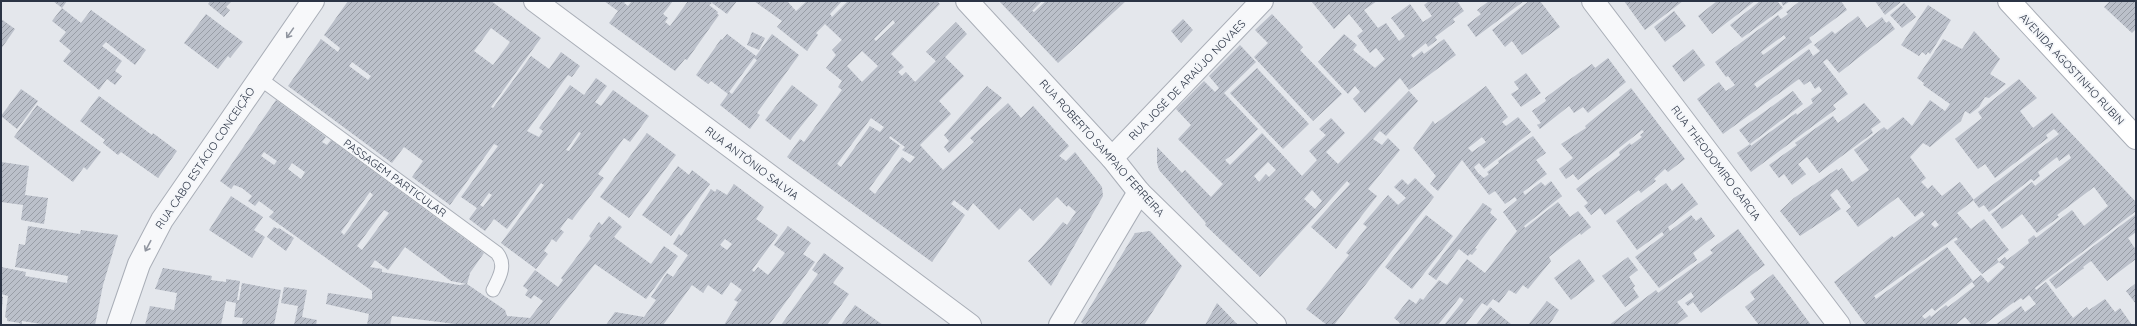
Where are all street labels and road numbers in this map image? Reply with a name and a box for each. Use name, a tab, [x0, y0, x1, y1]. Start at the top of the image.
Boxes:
street label: AVENIDA AGOSTINHO RUBIN	[2017, 10, 2127, 128]
street label: RUA JOSÉ DE ARAÚJO NOVAES	[1126, 17, 1248, 143]
street label: RUA ROBERTO SAMPAIO FERREIRA	[1037, 76, 1167, 220]
street label: RUA CABO ESTÁCIO CONCEIÇÃO	[152, 84, 258, 232]
street label: RUA THEODOMIRO GARCIA	[1668, 103, 1764, 223]
street label: RUA ANTÔNIO SALVIA	[703, 123, 801, 203]
street label: PASSAGEM PARTICULAR	[341, 136, 449, 220]

